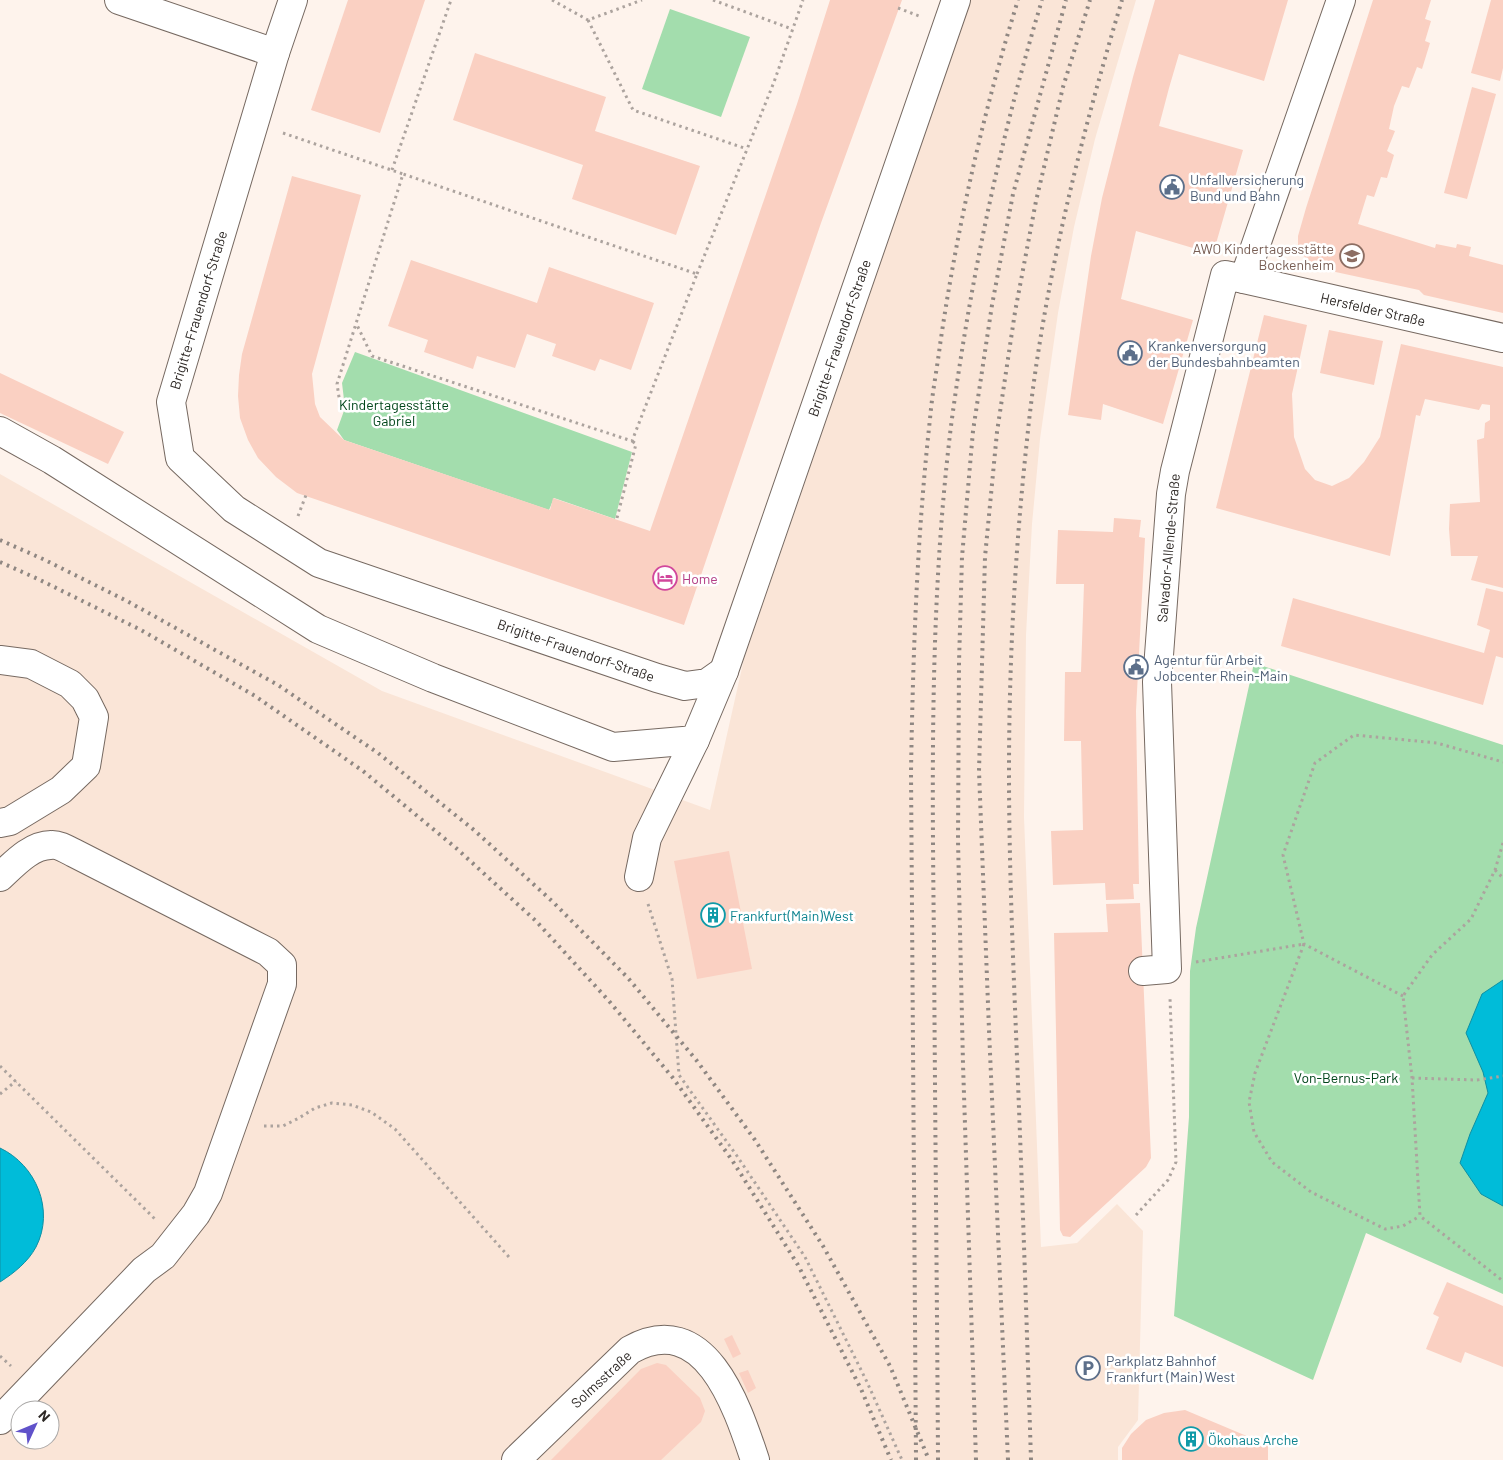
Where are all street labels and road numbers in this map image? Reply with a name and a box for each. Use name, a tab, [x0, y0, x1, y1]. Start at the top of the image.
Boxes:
street label: Brigitte-Frauendorf-Straße	[166, 229, 230, 391]
street label: Brigitte-Frauendorf-Straße	[804, 257, 874, 419]
street label: Hersfelder Straße	[1319, 289, 1427, 329]
street label: Salvador-Allende-Straße	[1153, 473, 1183, 623]
street label: Brigitte-Frauendorf-Straße	[495, 615, 657, 685]
street label: Solmsstraße	[567, 1347, 635, 1411]

